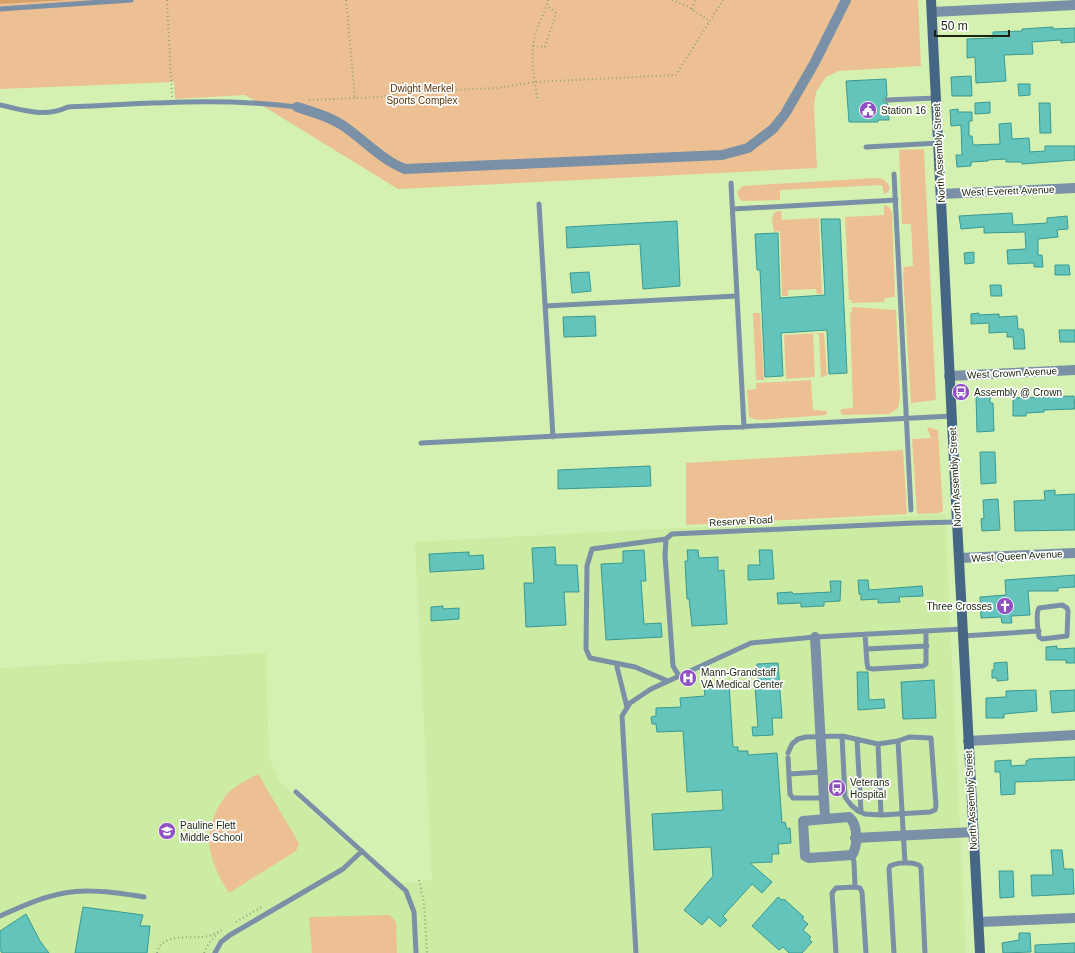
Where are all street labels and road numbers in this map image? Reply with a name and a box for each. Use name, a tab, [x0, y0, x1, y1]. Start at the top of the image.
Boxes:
street label: North Assembly Street	[931, 103, 947, 203]
street label: West Everett Avenue	[961, 184, 1055, 198]
street label: West Crown Avenue	[967, 365, 1058, 381]
street label: North Assembly Street	[947, 427, 963, 527]
street label: Reserve Road	[709, 514, 773, 528]
street label: West Queen Avenue	[971, 548, 1063, 564]
street label: North Assembly Street	[963, 750, 979, 850]

